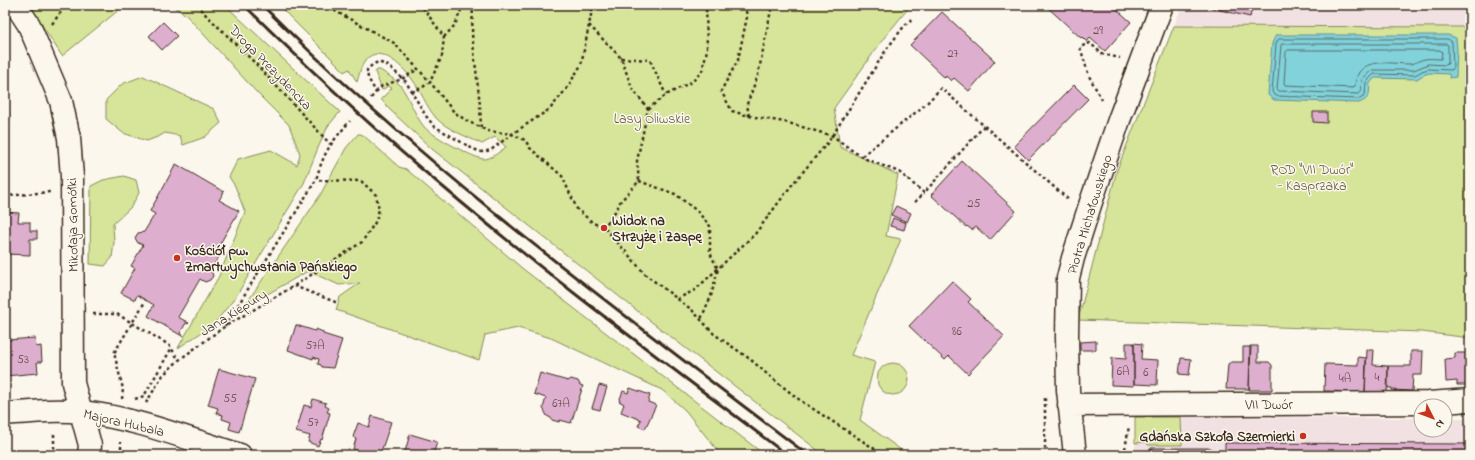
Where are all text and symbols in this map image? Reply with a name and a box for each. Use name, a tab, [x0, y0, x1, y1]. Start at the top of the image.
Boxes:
street label: Droga Prezydencka	[222, 20, 316, 116]
house number: 29	[1093, 22, 1103, 40]
house number: 27	[948, 45, 959, 63]
park label: Lasy Oliwskie	[614, 109, 691, 131]
street label: Piotra Michałowskiego	[1062, 152, 1120, 277]
park label: ROD "VII Dwór" - Kasprzaka	[1270, 160, 1354, 197]
street label: Mikołaja Gomółki	[62, 178, 85, 272]
house number: 25	[968, 195, 981, 213]
place label: Widok na Strzyżę i Zaspę	[612, 211, 703, 250]
marker: Widok na Strzyżę i Zaspę	[599, 223, 609, 233]
place label: Kościół pw. Zmartwychwstania Pańskiego	[185, 241, 357, 280]
marker: Kościół pw. Zmartwychwstania Pańskiego	[172, 253, 182, 263]
street label: Jana Kiepury	[196, 284, 272, 343]
house number: 86	[952, 323, 963, 341]
house number: 57A	[305, 337, 325, 355]
house number: 53	[17, 351, 29, 369]
house number: 6A	[1117, 363, 1129, 381]
house number: 6	[1143, 364, 1149, 382]
house number: 4	[1375, 369, 1380, 387]
house number: 4A	[1339, 370, 1351, 388]
house number: 55	[223, 390, 237, 408]
house number: 67A	[552, 395, 570, 413]
street label: VII Dwór	[1244, 395, 1293, 416]
north arrow	[1413, 398, 1453, 438]
street label: Majora Hubala	[81, 404, 166, 443]
house number: 57	[307, 414, 319, 432]
text: N	[1431, 416, 1448, 432]
place label: Gdańska Szkoła Szermierki	[1139, 427, 1295, 448]
marker: Gdańska Szkoła Szermierki	[1298, 431, 1308, 441]

